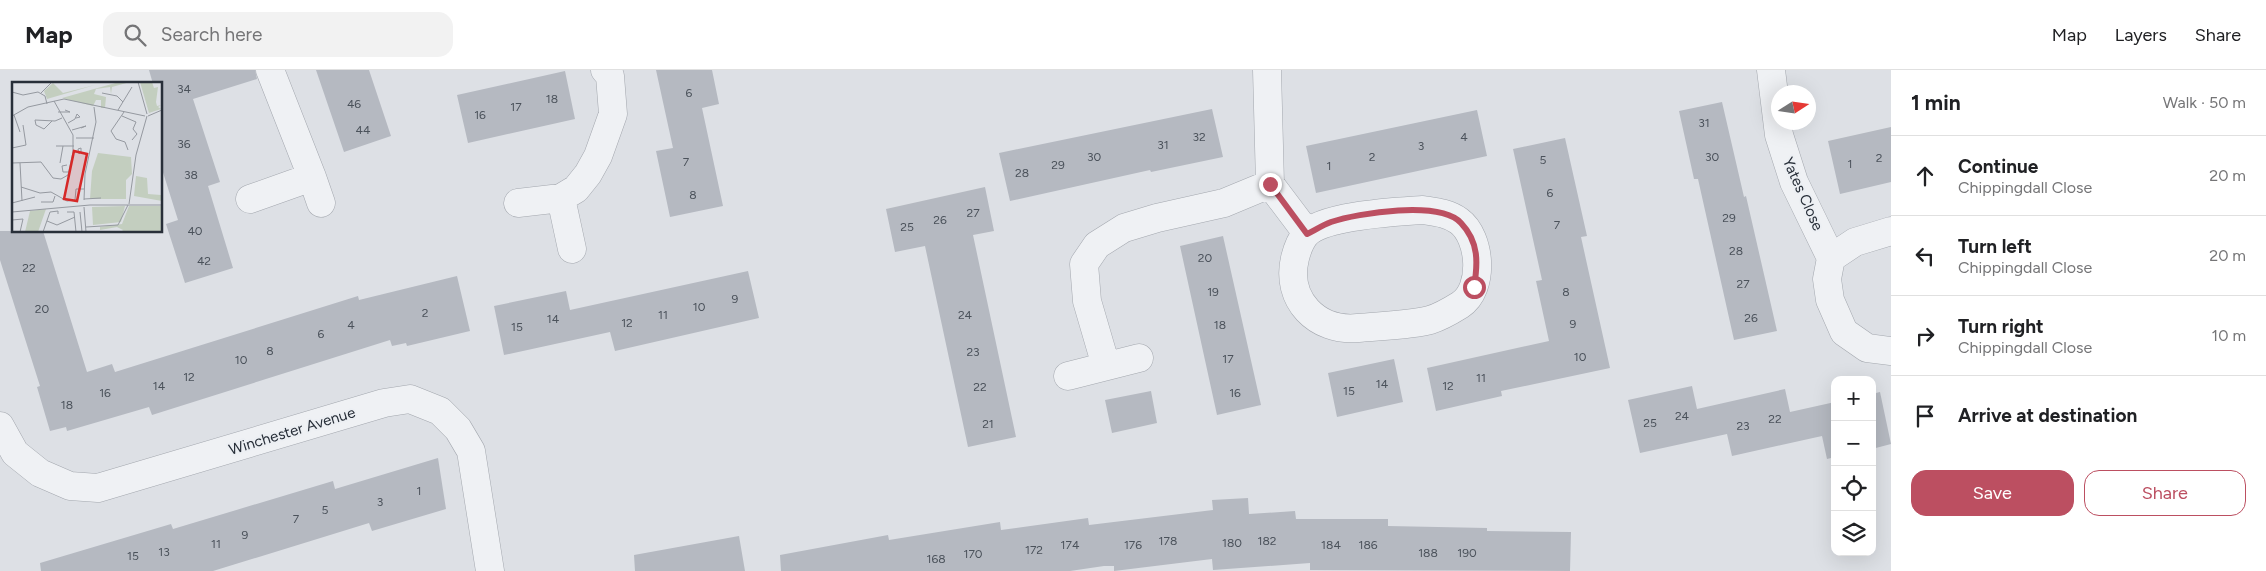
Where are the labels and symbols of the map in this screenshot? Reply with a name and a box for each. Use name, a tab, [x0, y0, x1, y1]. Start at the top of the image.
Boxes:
inset map	[12, 82, 162, 232]
house number: 34	[177, 82, 192, 96]
north arrow	[1771, 85, 1816, 130]
house number: 6	[686, 86, 693, 100]
house number: 18	[546, 92, 558, 106]
house number: 46	[347, 97, 361, 111]
house number: 17	[510, 100, 522, 114]
house number: 16	[474, 108, 486, 122]
house number: 31	[1698, 116, 1710, 130]
house number: 44	[356, 123, 371, 137]
house number: 32	[1192, 130, 1206, 144]
house number: 4	[1460, 130, 1468, 144]
house number: 36	[177, 137, 191, 151]
house number: 31	[1157, 138, 1169, 152]
house number: 3	[1418, 139, 1424, 153]
house number: 30	[1087, 150, 1101, 164]
house number: 2	[1369, 150, 1375, 164]
house number: 30	[1705, 150, 1719, 164]
house number: 2	[1876, 151, 1882, 165]
house number: 5	[1540, 153, 1547, 167]
house number: 7	[683, 155, 690, 169]
street label: Yates Close	[1779, 155, 1827, 233]
house number: 1	[1848, 157, 1852, 171]
house number: 29	[1051, 158, 1065, 172]
house number: 1	[1327, 159, 1331, 173]
house number: 28	[1015, 166, 1029, 180]
house number: 38	[184, 168, 198, 182]
route end	[1259, 173, 1282, 196]
house number: 6	[1547, 186, 1554, 200]
house number: 8	[689, 188, 697, 202]
house number: 27	[966, 206, 980, 220]
house number: 29	[1722, 211, 1736, 225]
house number: 26	[933, 213, 947, 227]
house number: 7	[1554, 218, 1561, 232]
house number: 25	[900, 220, 914, 234]
house number: 40	[187, 224, 203, 238]
house number: 28	[1729, 244, 1743, 258]
house number: 20	[1198, 251, 1213, 265]
house number: 42	[197, 254, 211, 268]
house number: 22	[22, 261, 36, 275]
route start	[1463, 276, 1486, 299]
house number: 27	[1736, 277, 1750, 291]
house number: 19	[1207, 285, 1219, 299]
house number: 8	[1562, 285, 1570, 299]
house number: 9	[732, 292, 739, 306]
house number: 10	[693, 300, 706, 314]
house number: 20	[35, 302, 50, 316]
house number: 2	[422, 306, 428, 320]
house number: 11	[658, 308, 668, 322]
house number: 24	[958, 308, 973, 322]
house number: 26	[1744, 311, 1758, 325]
house number: 14	[547, 312, 560, 326]
house number: 12	[621, 316, 633, 330]
house number: 9	[1570, 317, 1577, 331]
house number: 4	[347, 318, 355, 332]
house number: 18	[1214, 318, 1226, 332]
house number: 15	[511, 320, 523, 334]
house number: 6	[318, 327, 325, 341]
house number: 8	[266, 344, 274, 358]
house number: 23	[966, 345, 980, 359]
house number: 10	[1574, 350, 1587, 364]
house number: 17	[1222, 352, 1234, 366]
house number: 10	[235, 353, 248, 367]
house number: 12	[183, 370, 195, 384]
house number: 11	[1476, 371, 1486, 385]
house number: 14	[1376, 377, 1389, 391]
house number: 14	[153, 379, 166, 393]
house number: 12	[1442, 379, 1454, 393]
house number: 22	[973, 380, 987, 394]
house number: 15	[1343, 384, 1355, 398]
house number: 16	[99, 386, 111, 400]
house number: 16	[1229, 386, 1241, 400]
house number: 18	[61, 398, 73, 412]
street label: Winchester Avenue	[227, 403, 357, 459]
house number: 24	[1675, 409, 1690, 423]
house number: 22	[1768, 412, 1782, 426]
house number: 25	[1643, 416, 1657, 430]
house number: 21	[982, 417, 994, 431]
house number: 23	[1736, 419, 1750, 433]
house number: 1	[417, 484, 421, 498]
house number: 3	[377, 495, 383, 509]
house number: 5	[322, 503, 329, 517]
house number: 7	[293, 512, 300, 526]
house number: 9	[242, 528, 249, 542]
house number: 178	[1159, 534, 1177, 548]
house number: 182	[1257, 534, 1277, 548]
house number: 180	[1222, 536, 1242, 550]
house number: 11	[211, 537, 221, 551]
house number: 174	[1061, 538, 1080, 552]
house number: 176	[1124, 538, 1142, 552]
house number: 184	[1321, 538, 1341, 552]
house number: 186	[1358, 538, 1378, 552]
house number: 172	[1025, 543, 1043, 557]
house number: 13	[158, 545, 170, 559]
house number: 188	[1418, 546, 1438, 560]
house number: 190	[1457, 546, 1477, 560]
house number: 170	[963, 547, 983, 561]
house number: 15	[127, 549, 139, 563]
house number: 168	[926, 552, 946, 566]

